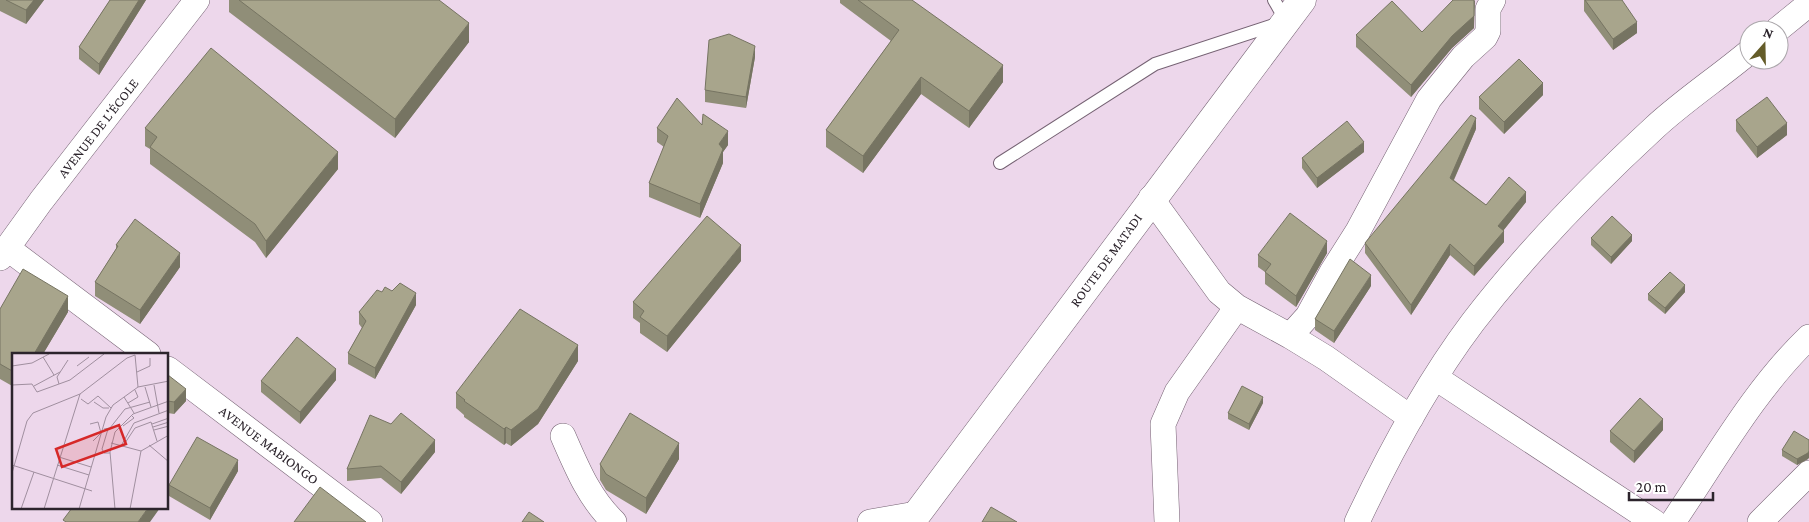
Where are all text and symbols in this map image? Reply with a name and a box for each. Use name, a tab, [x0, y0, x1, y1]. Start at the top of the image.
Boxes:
north arrow	[1739, 20, 1789, 70]
text: N	[1761, 24, 1776, 42]
street label: AVENUE DE L'ÉCOLE	[54, 75, 142, 181]
street label: ROUTE DE MATADI	[1067, 210, 1145, 310]
inset map	[12, 353, 169, 510]
street label: AVENUE MABIONGO	[216, 402, 322, 488]
scale bar	[1629, 470, 1713, 502]
text: 20 m	[1636, 479, 1667, 495]

